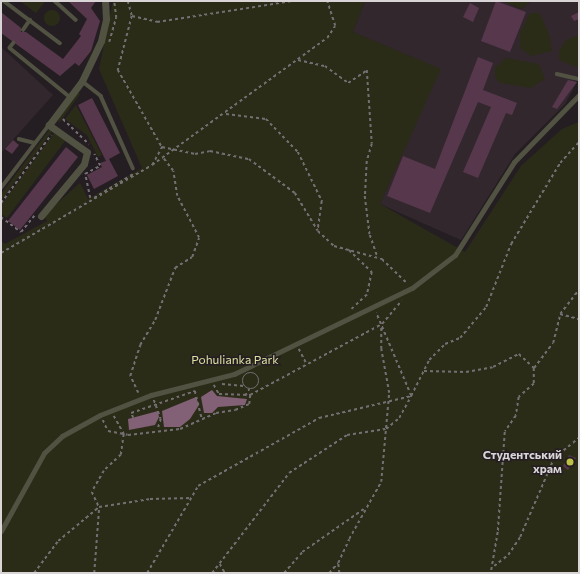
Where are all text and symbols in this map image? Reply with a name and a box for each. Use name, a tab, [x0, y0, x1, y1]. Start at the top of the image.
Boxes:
park label: Pohulianka Park	[191, 353, 279, 367]
place label: Студентський храм	[483, 448, 562, 476]
marker: Студентський храм	[565, 457, 575, 467]

